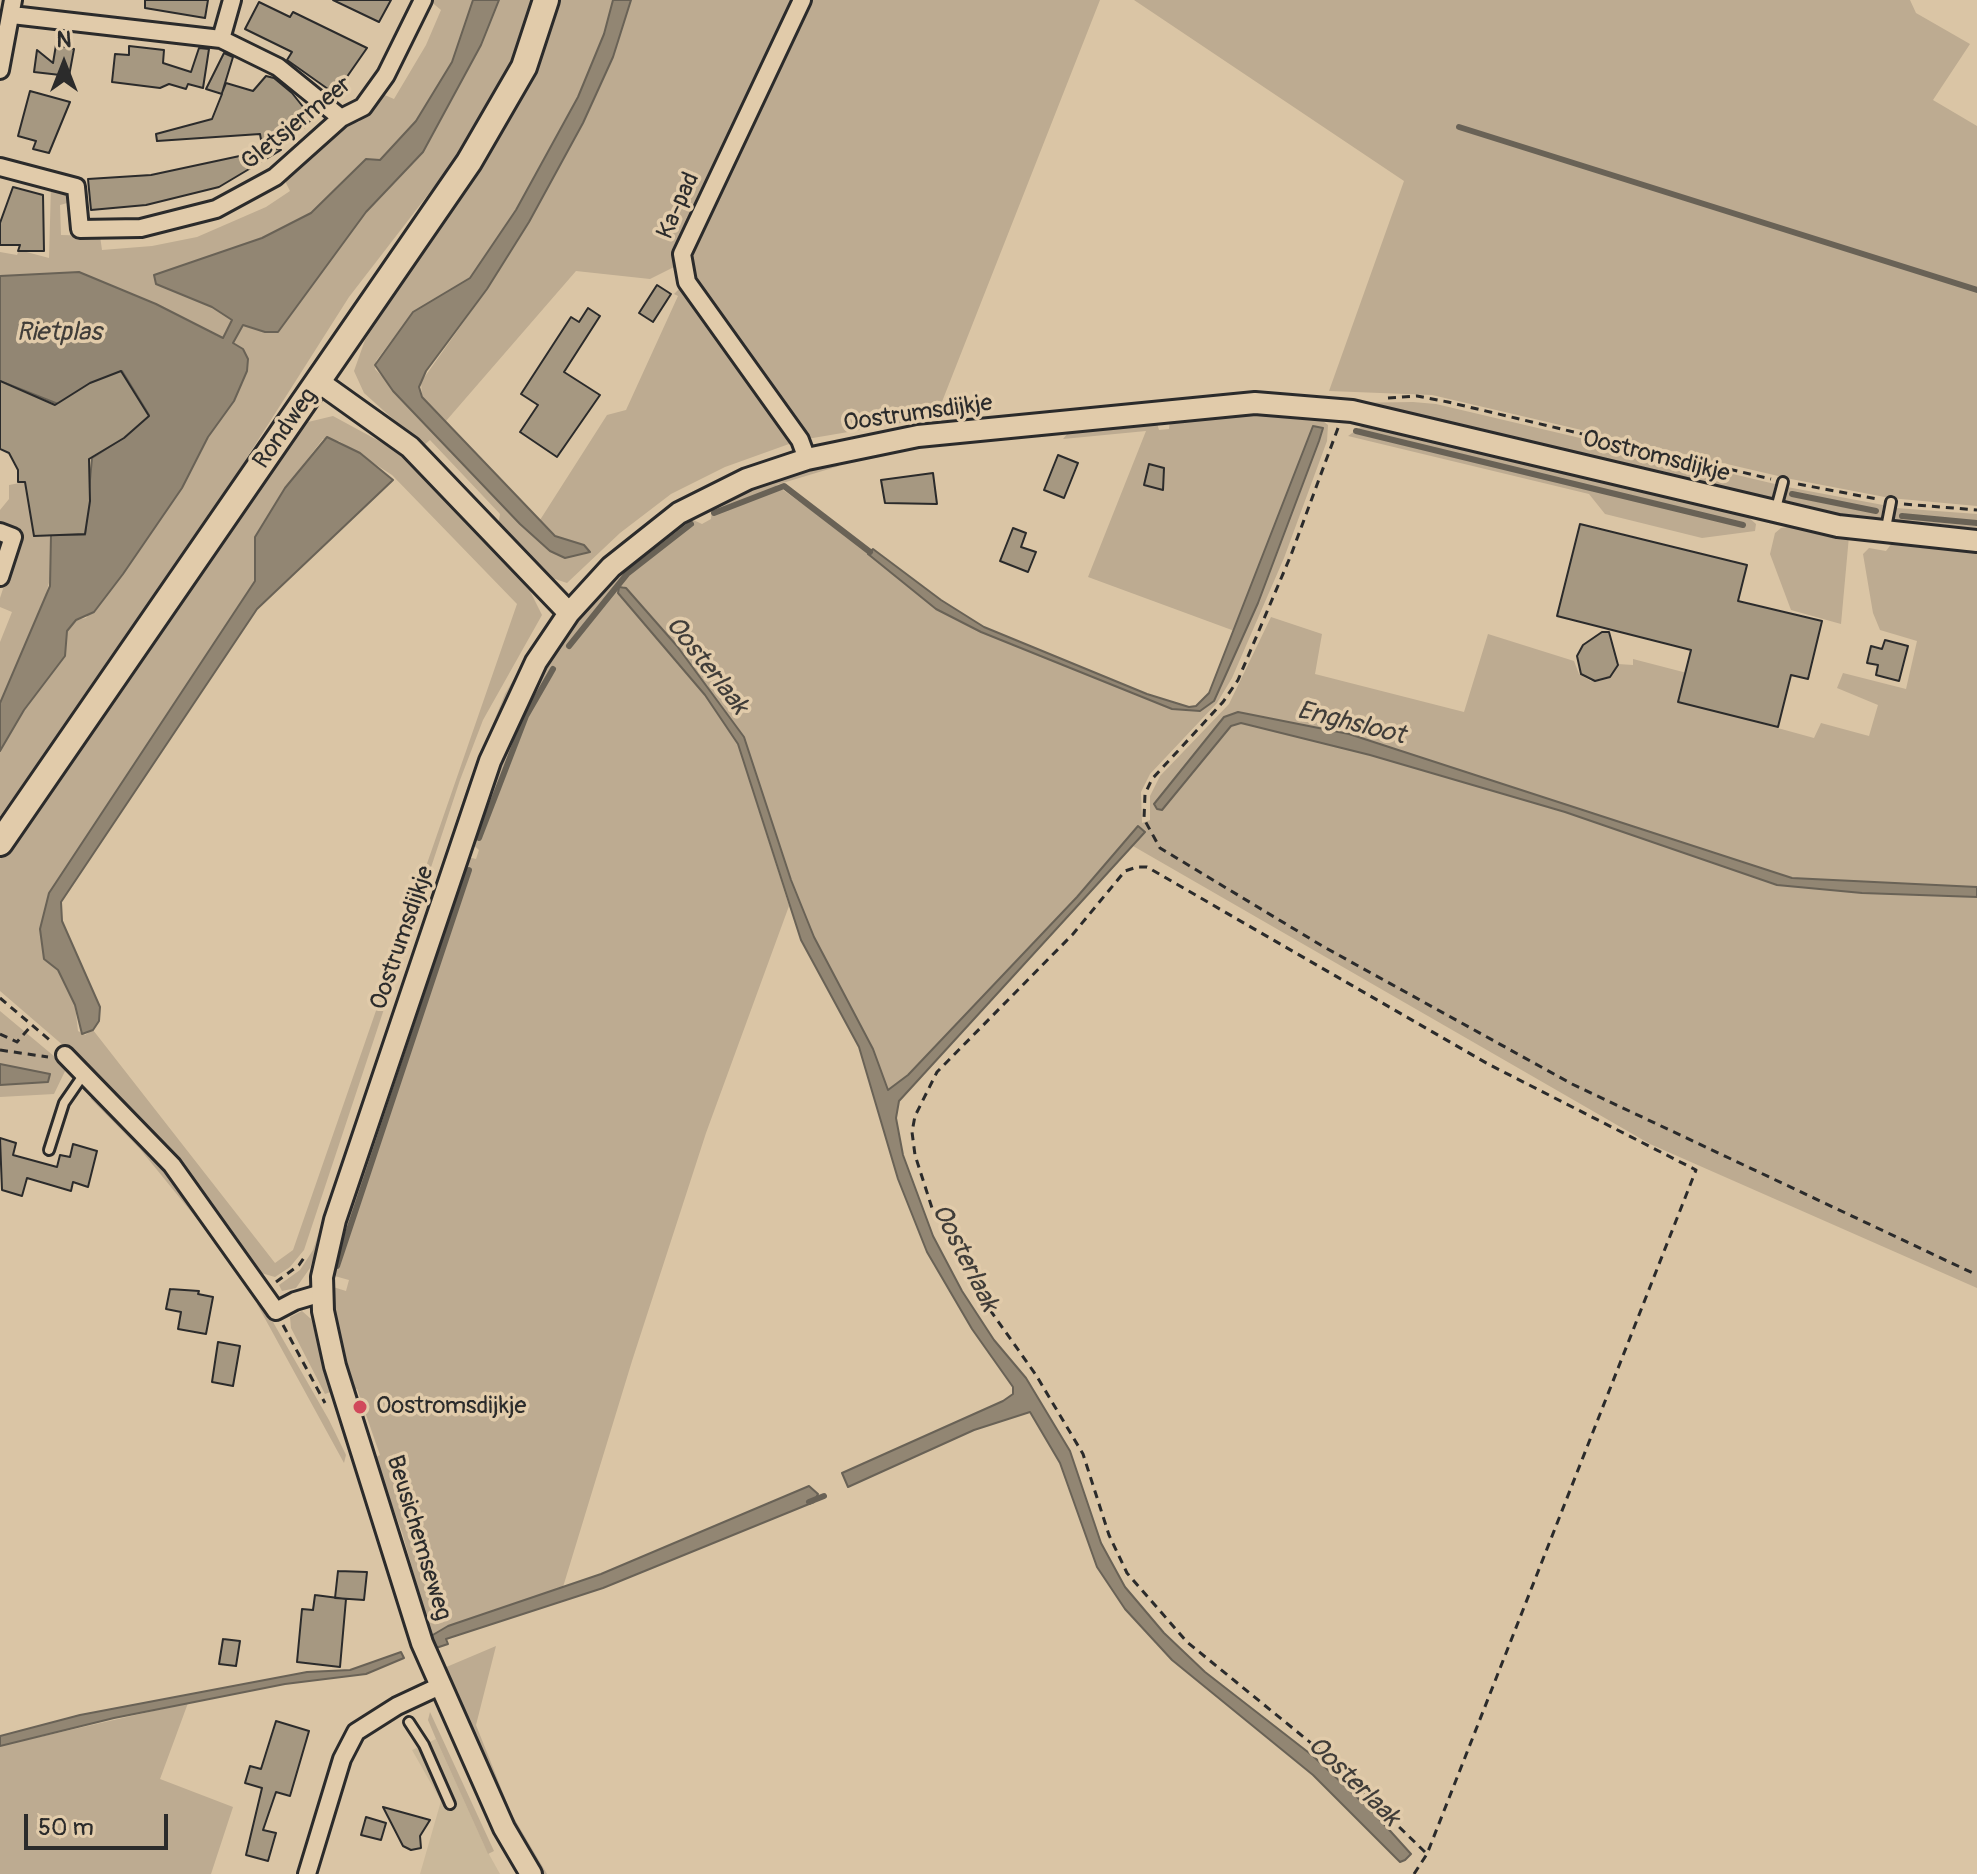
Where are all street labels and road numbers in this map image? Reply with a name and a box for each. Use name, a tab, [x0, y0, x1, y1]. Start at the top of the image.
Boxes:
street label: Gletsjermeer	[236, 71, 358, 177]
street label: Ka-pad	[652, 168, 706, 244]
street label: Rondweg	[248, 383, 324, 475]
street label: Oostrumsdijkje	[842, 389, 994, 439]
street label: Oostromsdijkje	[1580, 425, 1732, 489]
street label: Oostrumsdijkje	[365, 862, 441, 1014]
street label: Beusichemseweg	[379, 1452, 457, 1624]

